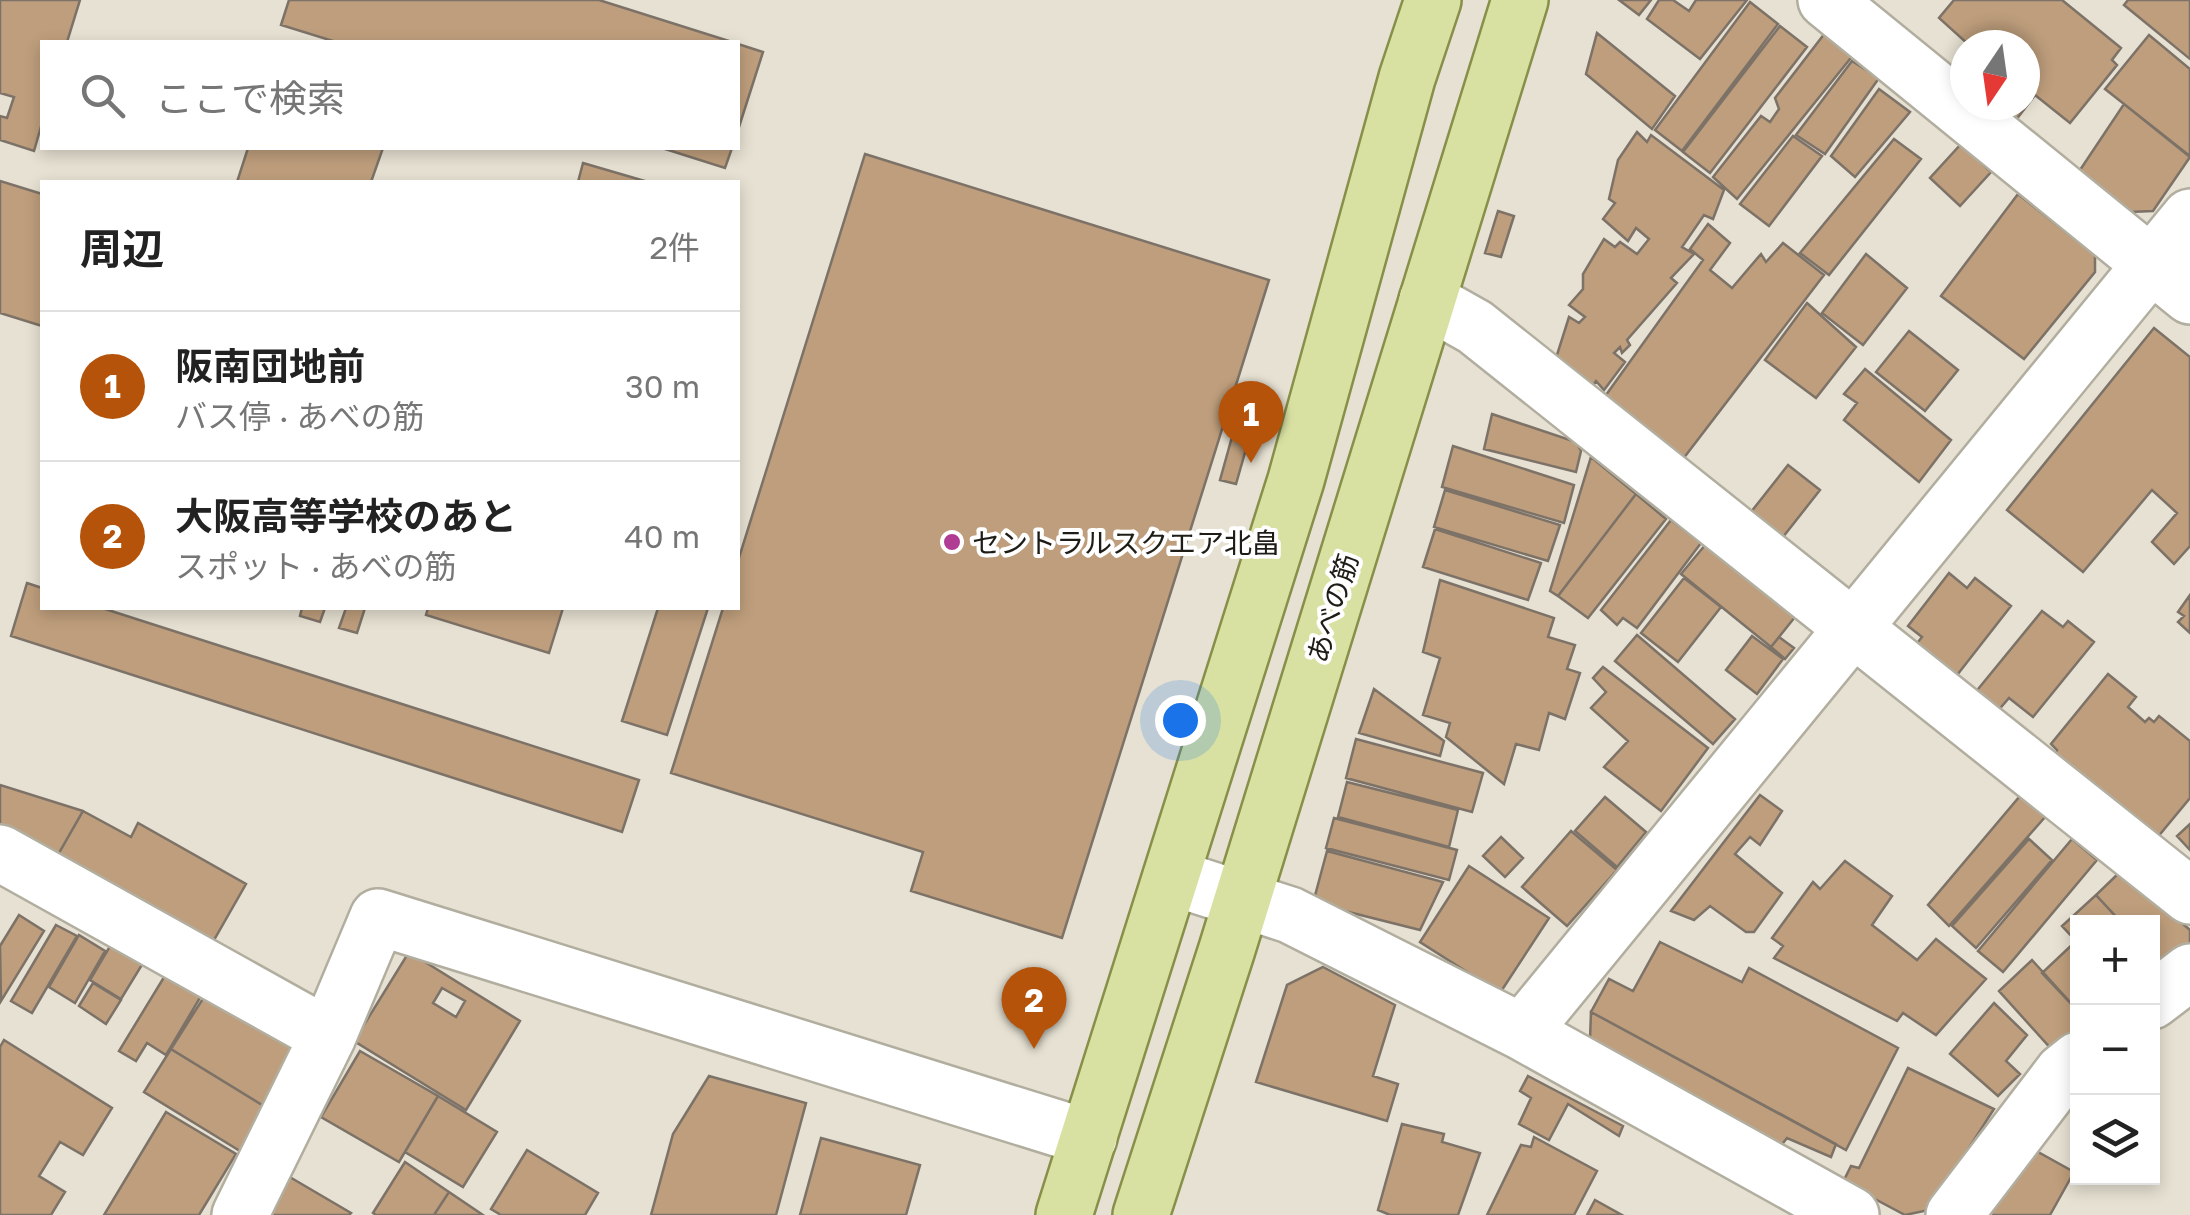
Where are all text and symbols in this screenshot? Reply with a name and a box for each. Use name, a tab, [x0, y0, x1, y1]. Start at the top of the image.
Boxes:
north arrow	[1950, 30, 2040, 120]
search box	[40, 40, 740, 150]
icon: search	[75, 68, 130, 123]
text: ここで検索	[155, 75, 345, 120]
text: 周辺	[80, 223, 164, 273]
text: 2件	[649, 228, 700, 266]
text: 阪南団地前	[175, 343, 365, 388]
text: 1	[104, 367, 121, 405]
text: 30 m	[625, 367, 700, 405]
pin: 1	[1218, 380, 1284, 463]
text: バス停 · あべの筋	[175, 397, 425, 435]
text: 大阪高等学校のあと	[175, 493, 517, 538]
text: 2	[103, 517, 122, 555]
text: 40 m	[624, 517, 700, 555]
place label: セントラルスクエア北畠	[972, 526, 1280, 559]
marker: セントラルスクエア北畠	[941, 531, 963, 553]
text: スポット · あべの筋	[175, 547, 457, 585]
street label: あべの筋	[1300, 550, 1364, 666]
your location	[1155, 695, 1206, 746]
map controls	[2070, 915, 2160, 1185]
button: +	[2070, 915, 2160, 1005]
pin: 2	[1002, 966, 1066, 1049]
button: −	[2070, 1005, 2160, 1095]
button: layers	[2070, 1095, 2160, 1185]

